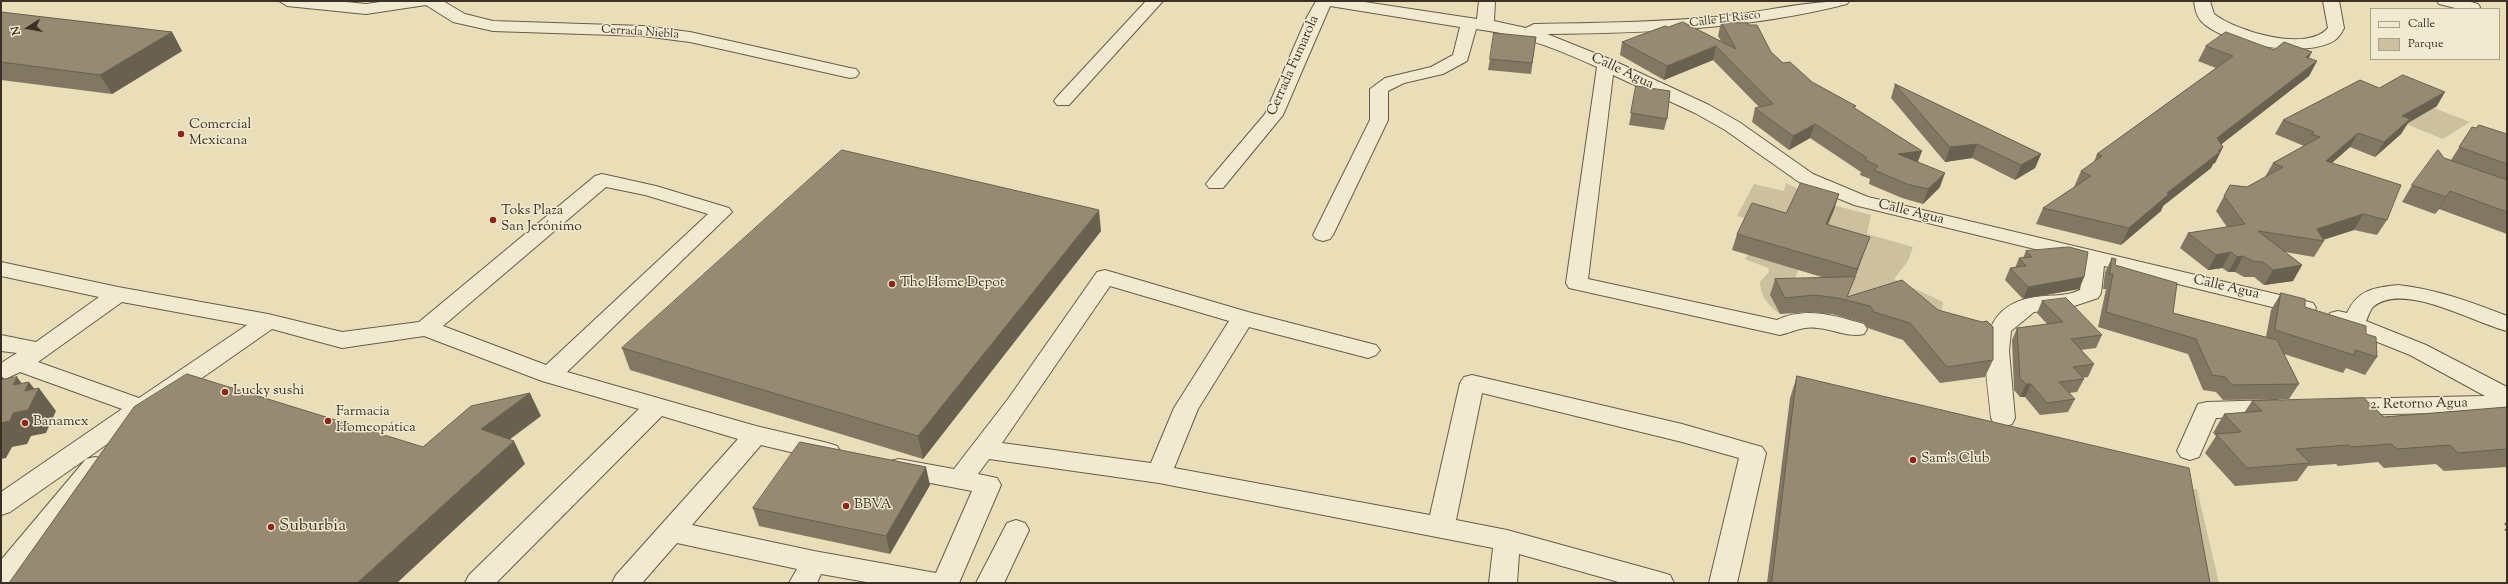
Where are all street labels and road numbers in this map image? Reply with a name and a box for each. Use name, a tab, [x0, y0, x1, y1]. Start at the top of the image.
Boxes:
street label: Calle El Risco	[1689, 8, 1761, 32]
street label: Cerrada Fumarola	[1264, 13, 1324, 119]
street label: Cerrada Niebla	[601, 23, 679, 43]
street label: Calle Agua	[1588, 50, 1656, 94]
street label: Calle Agua	[1876, 197, 1946, 229]
street label: Calle Agua	[2191, 272, 2261, 304]
street label: 2. Retorno Agua	[2370, 396, 2468, 414]

